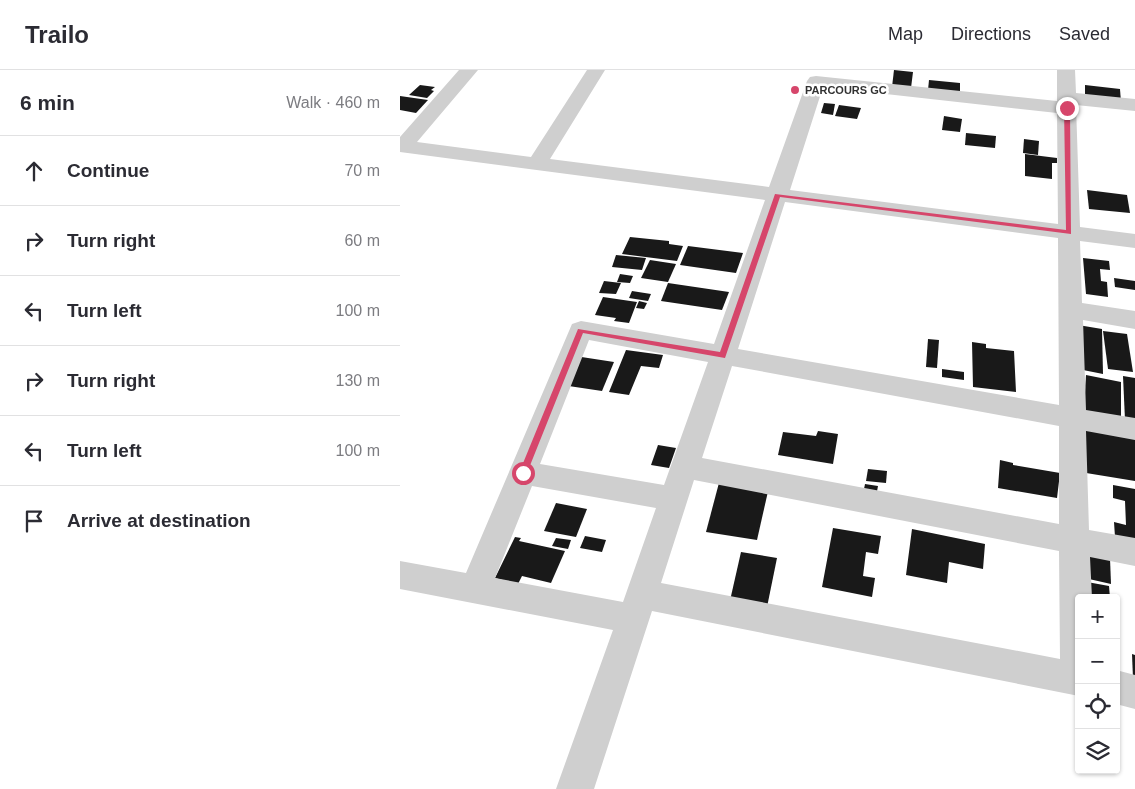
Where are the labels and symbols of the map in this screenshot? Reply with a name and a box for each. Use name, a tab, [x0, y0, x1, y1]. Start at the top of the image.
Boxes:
marker: PARCOURS GC	[789, 84, 801, 96]
place label: PARCOURS GC	[805, 84, 887, 96]
route end	[1056, 97, 1079, 120]
route start	[512, 462, 535, 485]

